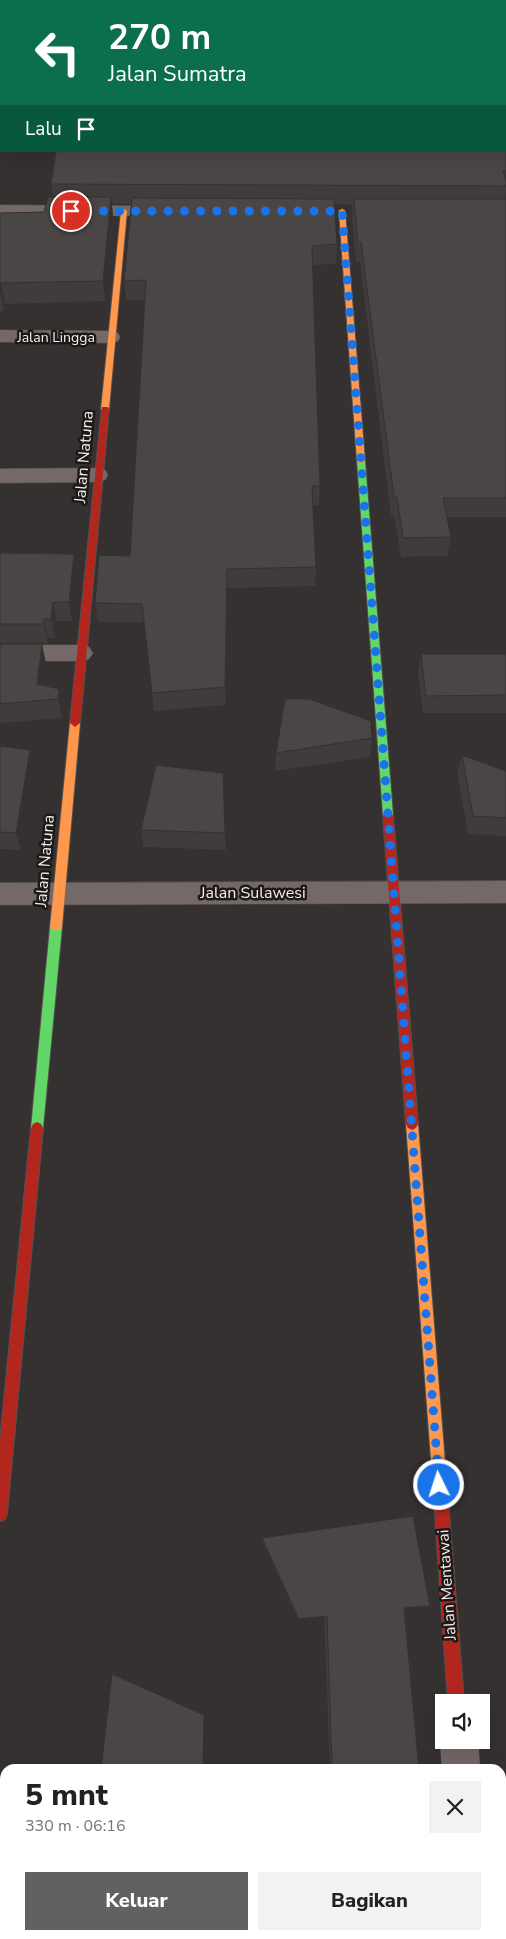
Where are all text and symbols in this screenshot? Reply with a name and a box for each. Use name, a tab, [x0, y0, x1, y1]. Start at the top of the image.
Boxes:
text: 270 m	[108, 14, 211, 61]
icon: left	[25, 20, 90, 85]
text: Jalan Sumatra	[108, 59, 247, 89]
icon: arrive	[72, 115, 100, 143]
text: Lalu	[25, 116, 62, 142]
pin	[50, 190, 92, 232]
icon: arrive	[57, 197, 85, 225]
street label: Jalan Lingga	[16, 328, 95, 347]
street label: Jalan Natuna	[69, 410, 99, 505]
street label: Jalan Natuna	[30, 814, 60, 909]
street label: Jalan Sulawesi	[199, 882, 306, 904]
position arrow	[412, 1458, 464, 1510]
street label: Jalan Mentawai	[432, 1529, 462, 1642]
map controls	[435, 1694, 490, 1749]
button: sound	[435, 1694, 490, 1749]
text: 5 mnt	[25, 1775, 108, 1816]
button: close	[429, 1781, 481, 1833]
text: 330 m · 06:16	[25, 1815, 126, 1837]
button: Keluar	[25, 1872, 248, 1930]
button: Bagikan	[258, 1872, 481, 1930]

